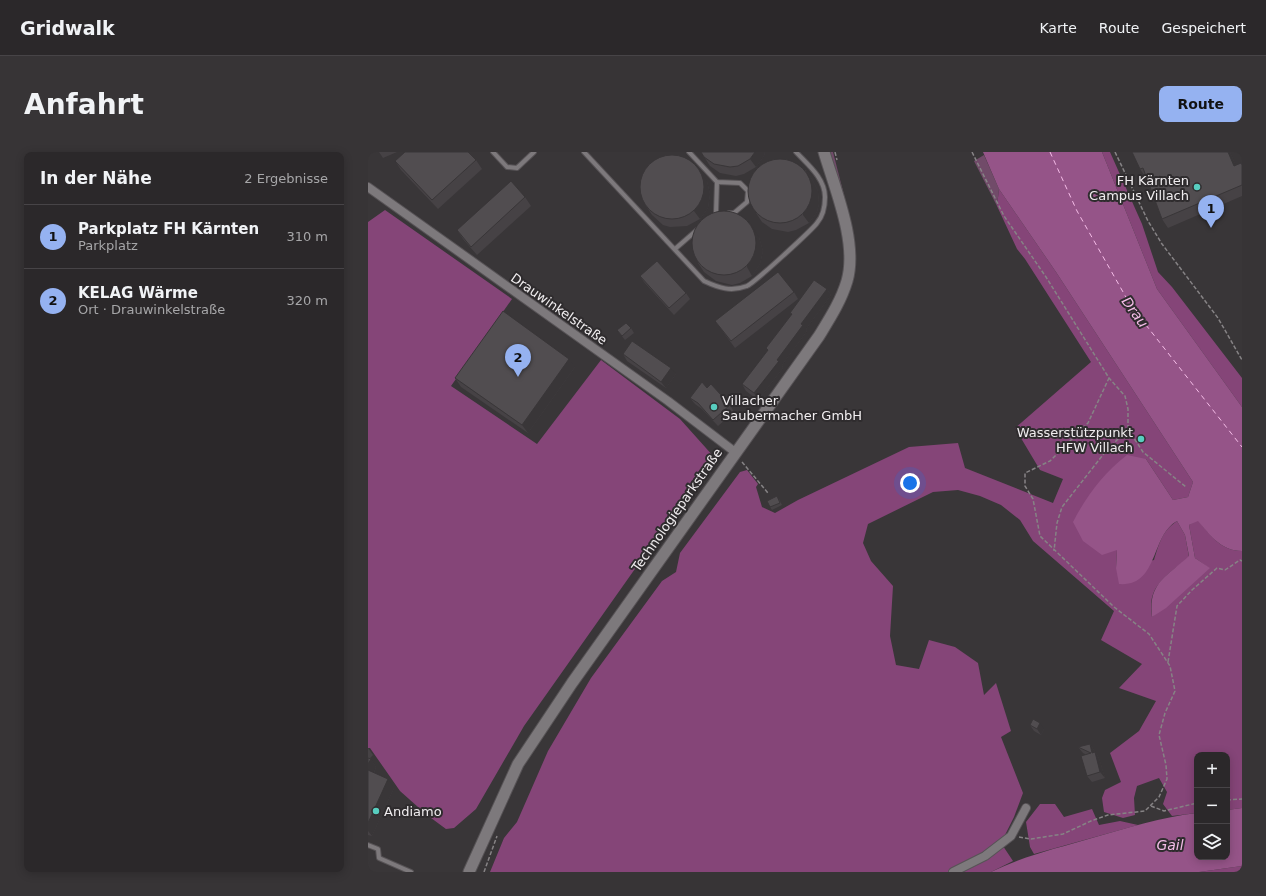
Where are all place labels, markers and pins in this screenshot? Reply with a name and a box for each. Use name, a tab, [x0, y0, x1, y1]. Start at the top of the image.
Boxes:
place label: FH Kärnten Campus Villach	[1089, 173, 1189, 203]
marker: FH Kärnten Campus Villach	[1192, 182, 1202, 192]
pin: 1	[1198, 195, 1224, 228]
pin: 2	[505, 344, 531, 377]
place label: Villacher Saubermacher GmbH	[722, 393, 862, 423]
marker: Villacher Saubermacher GmbH	[709, 402, 719, 412]
place label: Wasserstützpunkt HFW Villach	[1017, 425, 1133, 455]
marker: Wasserstützpunkt HFW Villach	[1136, 434, 1146, 444]
place label: Andiamo	[384, 804, 442, 819]
marker: Andiamo	[371, 806, 381, 816]

